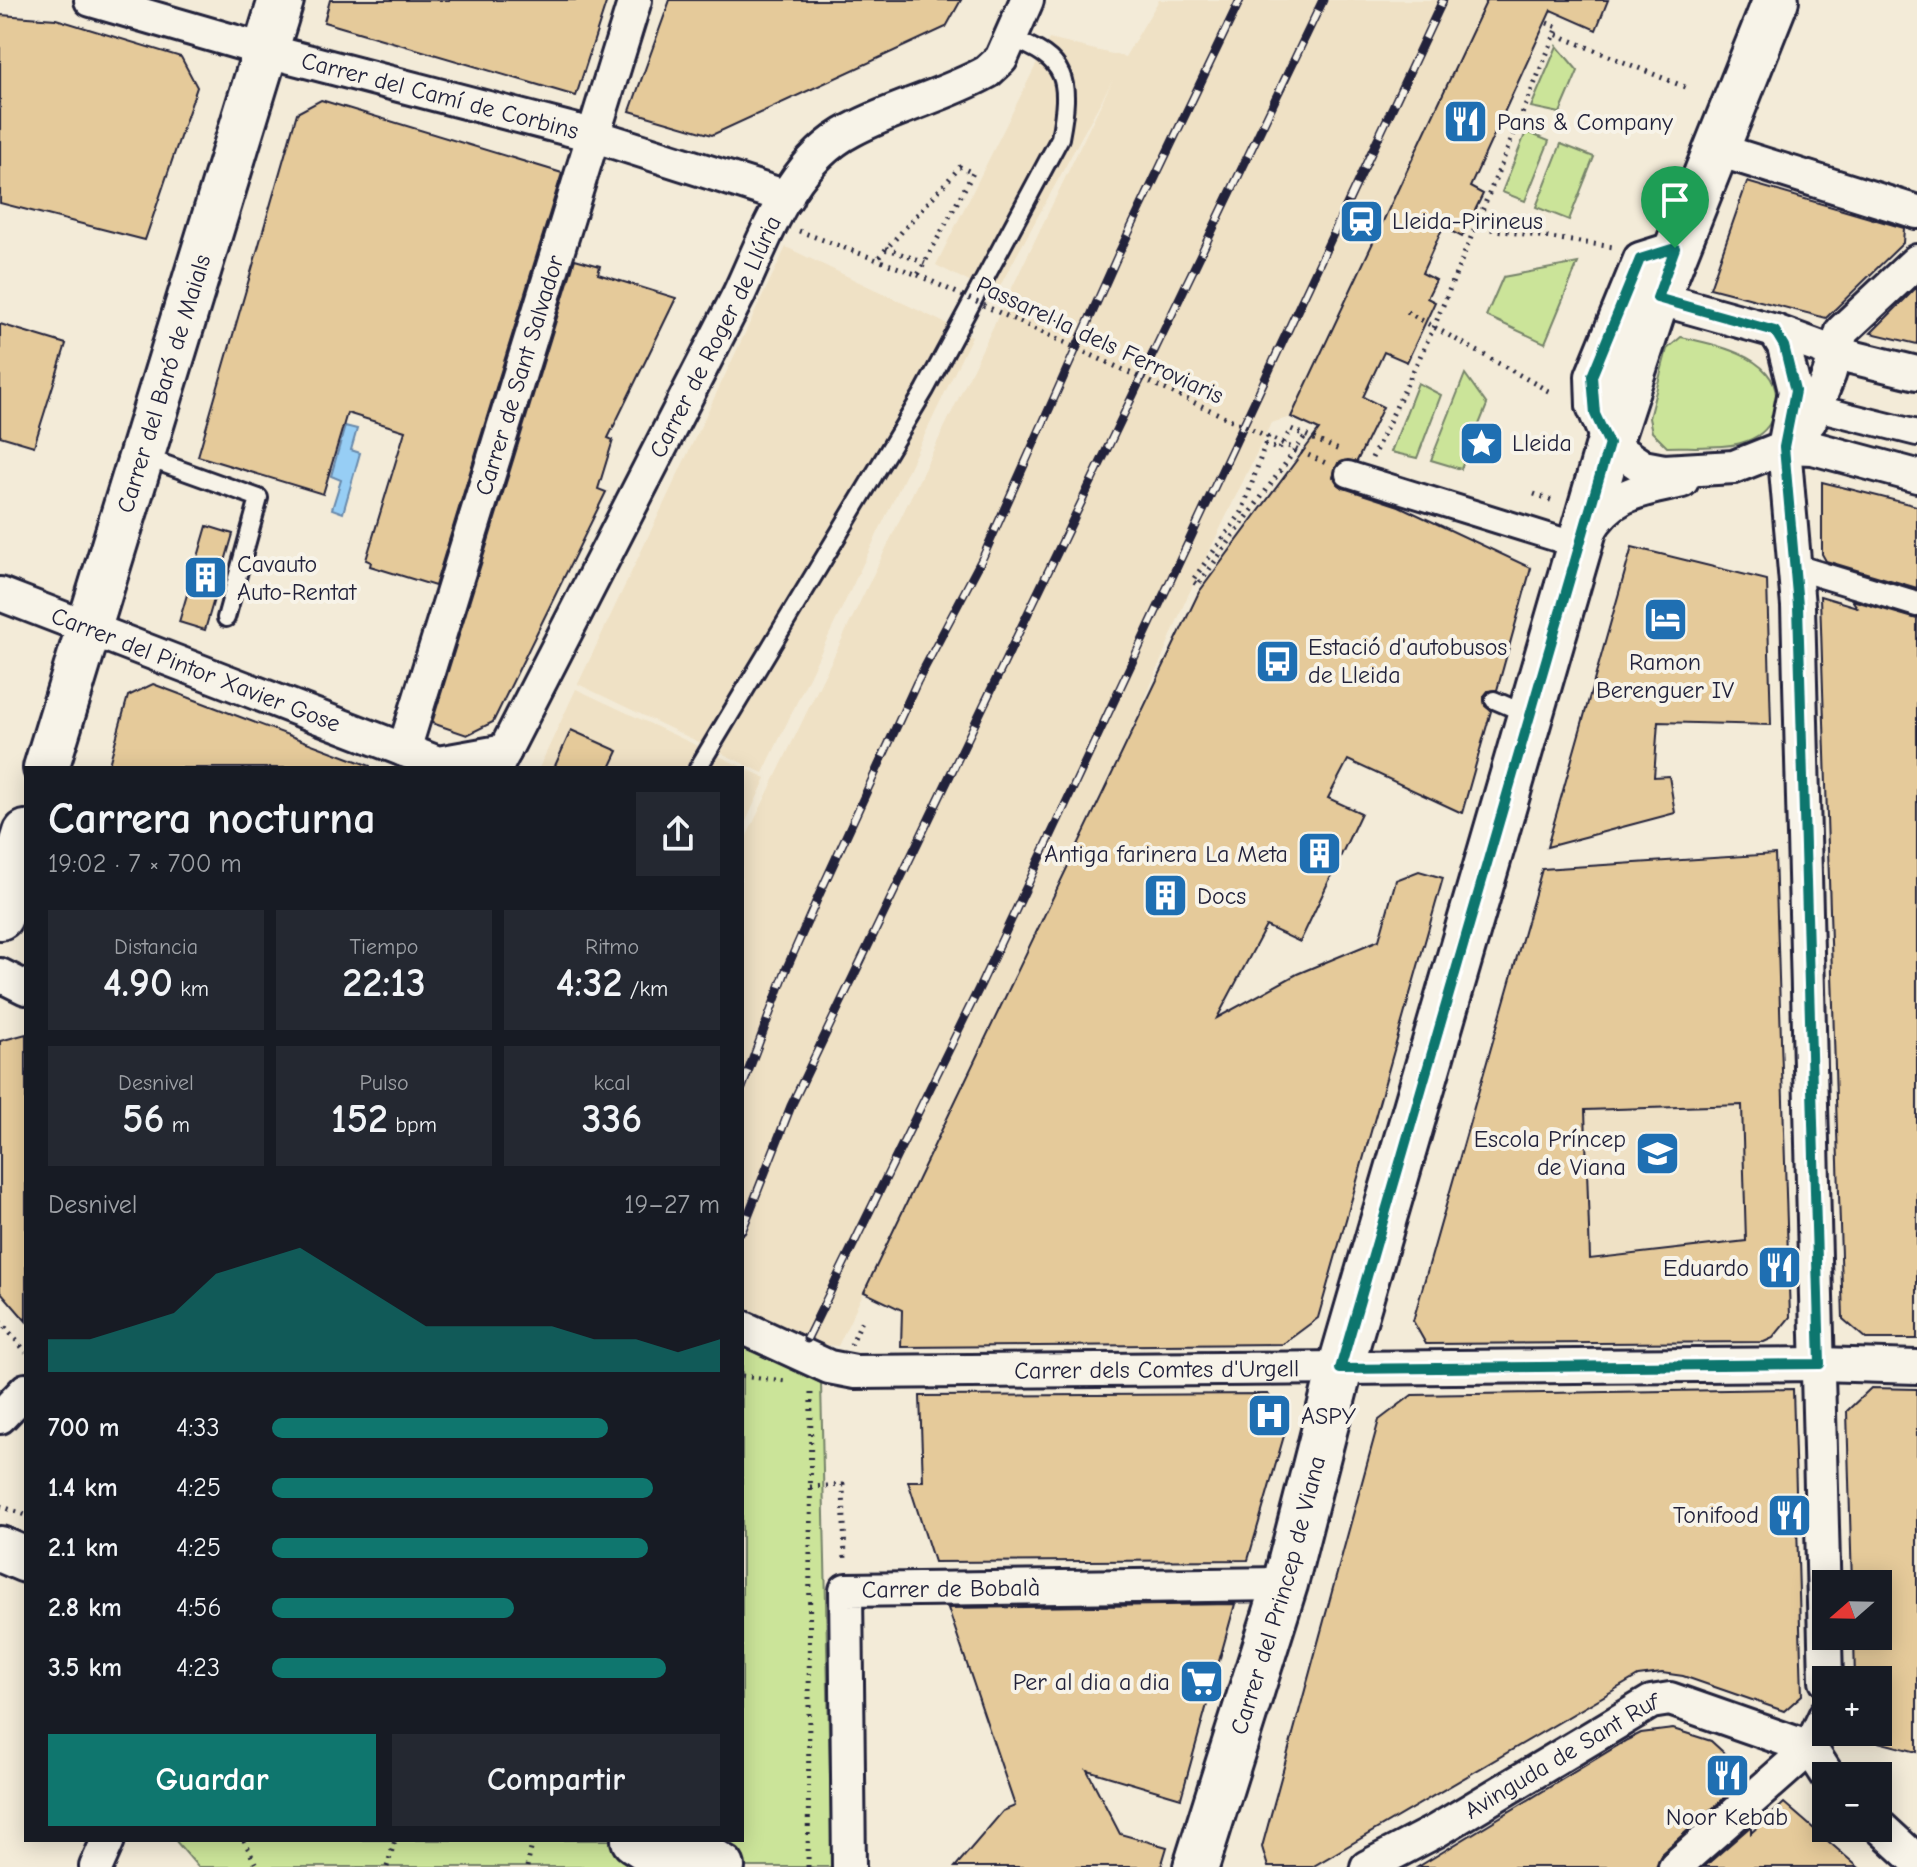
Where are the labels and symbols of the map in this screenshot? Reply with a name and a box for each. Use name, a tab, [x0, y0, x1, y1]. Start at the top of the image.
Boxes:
street label: Carrer del Camí de Corbins	[299, 46, 582, 145]
restaurant icon: Pans & Company	[1442, 98, 1490, 146]
place label: Pans & Company	[1497, 108, 1673, 136]
pin	[1641, 166, 1709, 248]
station icon: Lleida-Pirineus	[1337, 197, 1385, 245]
place label: Lleida-Pirineus	[1392, 207, 1543, 235]
street label: Carrer de Roger de Llúria	[643, 211, 787, 462]
street label: Carrer del Baró de Maials	[111, 251, 216, 516]
street label: Carrer de Sant Salvador	[469, 251, 570, 499]
street label: Passarel·la dels Ferroviaris	[972, 270, 1228, 410]
place icon: Lleida	[1457, 419, 1505, 467]
place label: Lleida	[1512, 429, 1572, 457]
place label: Cavauto Auto-Rentat	[237, 550, 358, 606]
building icon: Cavauto Auto-Rentat	[182, 554, 230, 602]
hotel icon: Ramon Berenguer IV	[1641, 596, 1689, 644]
street label: Carrer del Pintor Xavier Gose	[47, 601, 344, 738]
place label: Estació d'autobusos de Lleida	[1308, 633, 1507, 689]
bus stop icon: Estació d'autobusos de Lleida	[1253, 637, 1301, 685]
place label: Ramon Berenguer IV	[1596, 648, 1734, 704]
building icon: Antiga farinera La Meta	[1295, 830, 1343, 878]
place label: Antiga farinera La Meta	[1044, 840, 1288, 868]
building icon: Docs	[1142, 872, 1190, 920]
place label: Docs	[1197, 882, 1246, 910]
place label: Escola Príncep de Viana	[1474, 1125, 1626, 1181]
school or university icon: Escola Príncep de Viana	[1633, 1129, 1681, 1177]
restaurant icon: Eduardo	[1756, 1244, 1804, 1292]
place label: Eduardo	[1663, 1254, 1749, 1282]
street label: Carrer dels Comtes d'Urgell	[1014, 1354, 1299, 1385]
hospital icon: ASPY	[1246, 1392, 1294, 1440]
place label: ASPY	[1301, 1402, 1357, 1430]
street label: Carrer del Princep de Viana	[1225, 1453, 1331, 1738]
restaurant icon: Tonifood	[1766, 1491, 1814, 1539]
place label: Tonifood	[1673, 1501, 1759, 1529]
north arrow	[1812, 1570, 1892, 1650]
street label: Carrer de Bobalà	[861, 1573, 1040, 1604]
supermarket icon: Per al dia a dia	[1177, 1658, 1225, 1706]
place label: Per al dia a dia	[1013, 1668, 1170, 1696]
street label: Avinguda de Sant Ruf	[1459, 1687, 1660, 1825]
restaurant icon: Noor Kebab	[1703, 1751, 1751, 1799]
place label: Noor Kebab	[1666, 1803, 1788, 1831]

